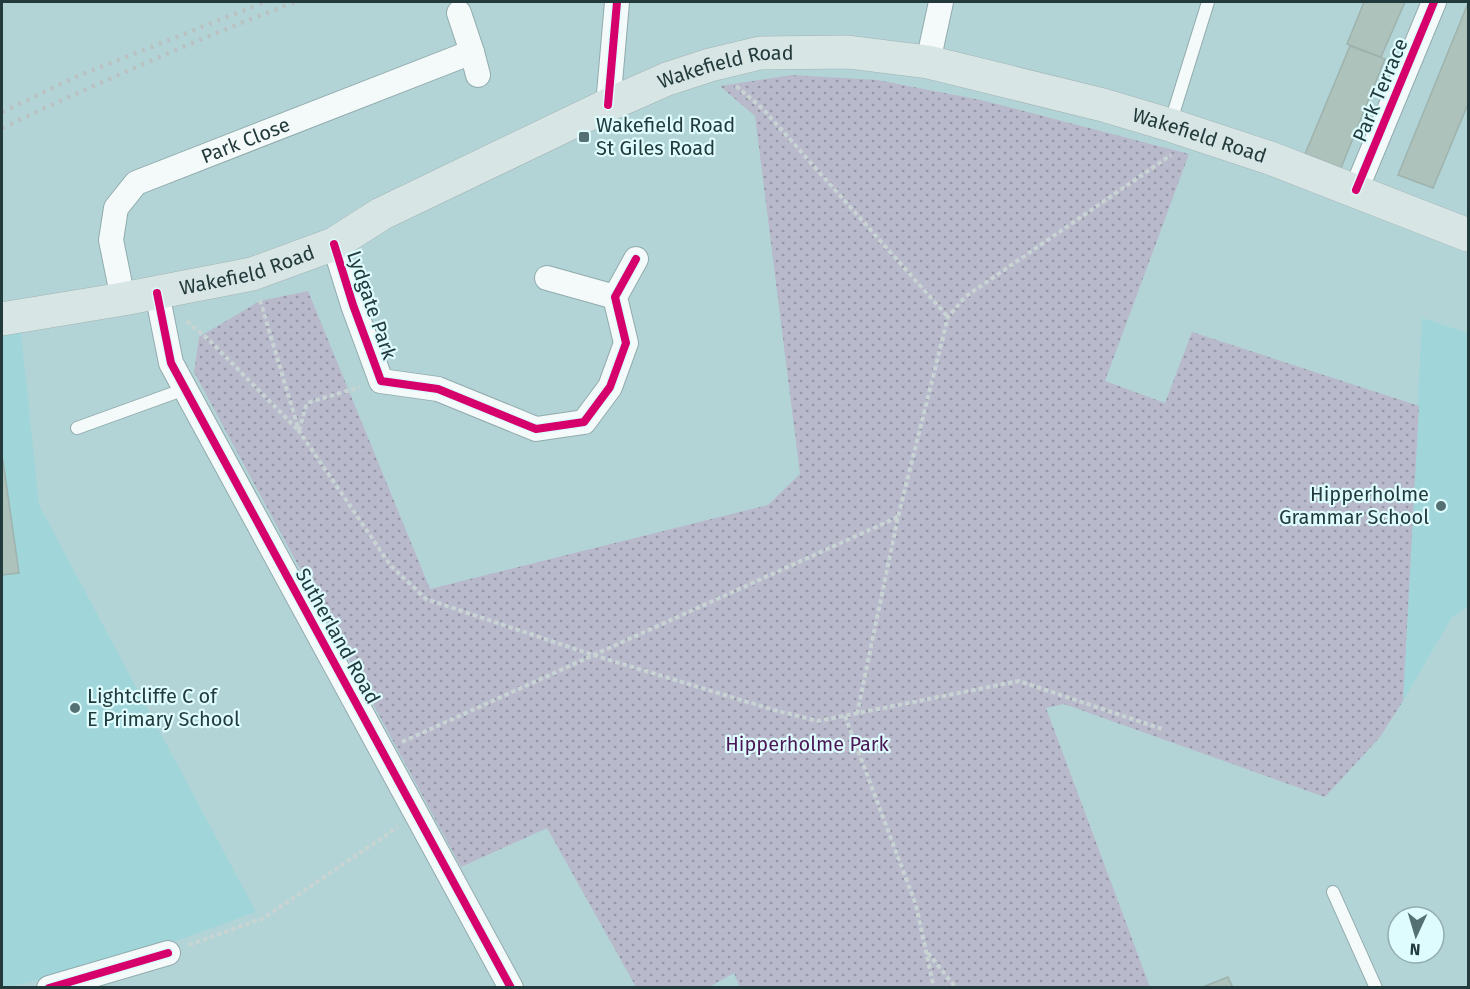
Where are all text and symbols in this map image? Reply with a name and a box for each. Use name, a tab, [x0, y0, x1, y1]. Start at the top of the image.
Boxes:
street label: Park Terrace	[1347, 34, 1413, 146]
street label: Wakefield Road	[654, 41, 794, 94]
street label: Wakefield Road	[1130, 102, 1270, 168]
street label: Park Close	[197, 112, 293, 169]
place label: Wakefield Road St Giles Road	[596, 113, 735, 160]
marker: Wakefield Road St Giles Road	[577, 130, 591, 144]
street label: Wakefield Road	[177, 240, 318, 300]
street label: Lydgate Park	[342, 247, 402, 363]
place label: Hipperholme Grammar School	[1279, 482, 1429, 529]
marker: Hipperholme Grammar School	[1434, 499, 1448, 513]
street label: Sutherland Road	[291, 564, 385, 708]
place label: Lightcliffe C of E Primary School	[87, 684, 240, 731]
marker: Lightcliffe C of E Primary School	[68, 701, 82, 715]
park label: Hipperholme Park	[725, 732, 890, 756]
north arrow	[1386, 905, 1446, 965]
text: N	[1409, 940, 1421, 959]

